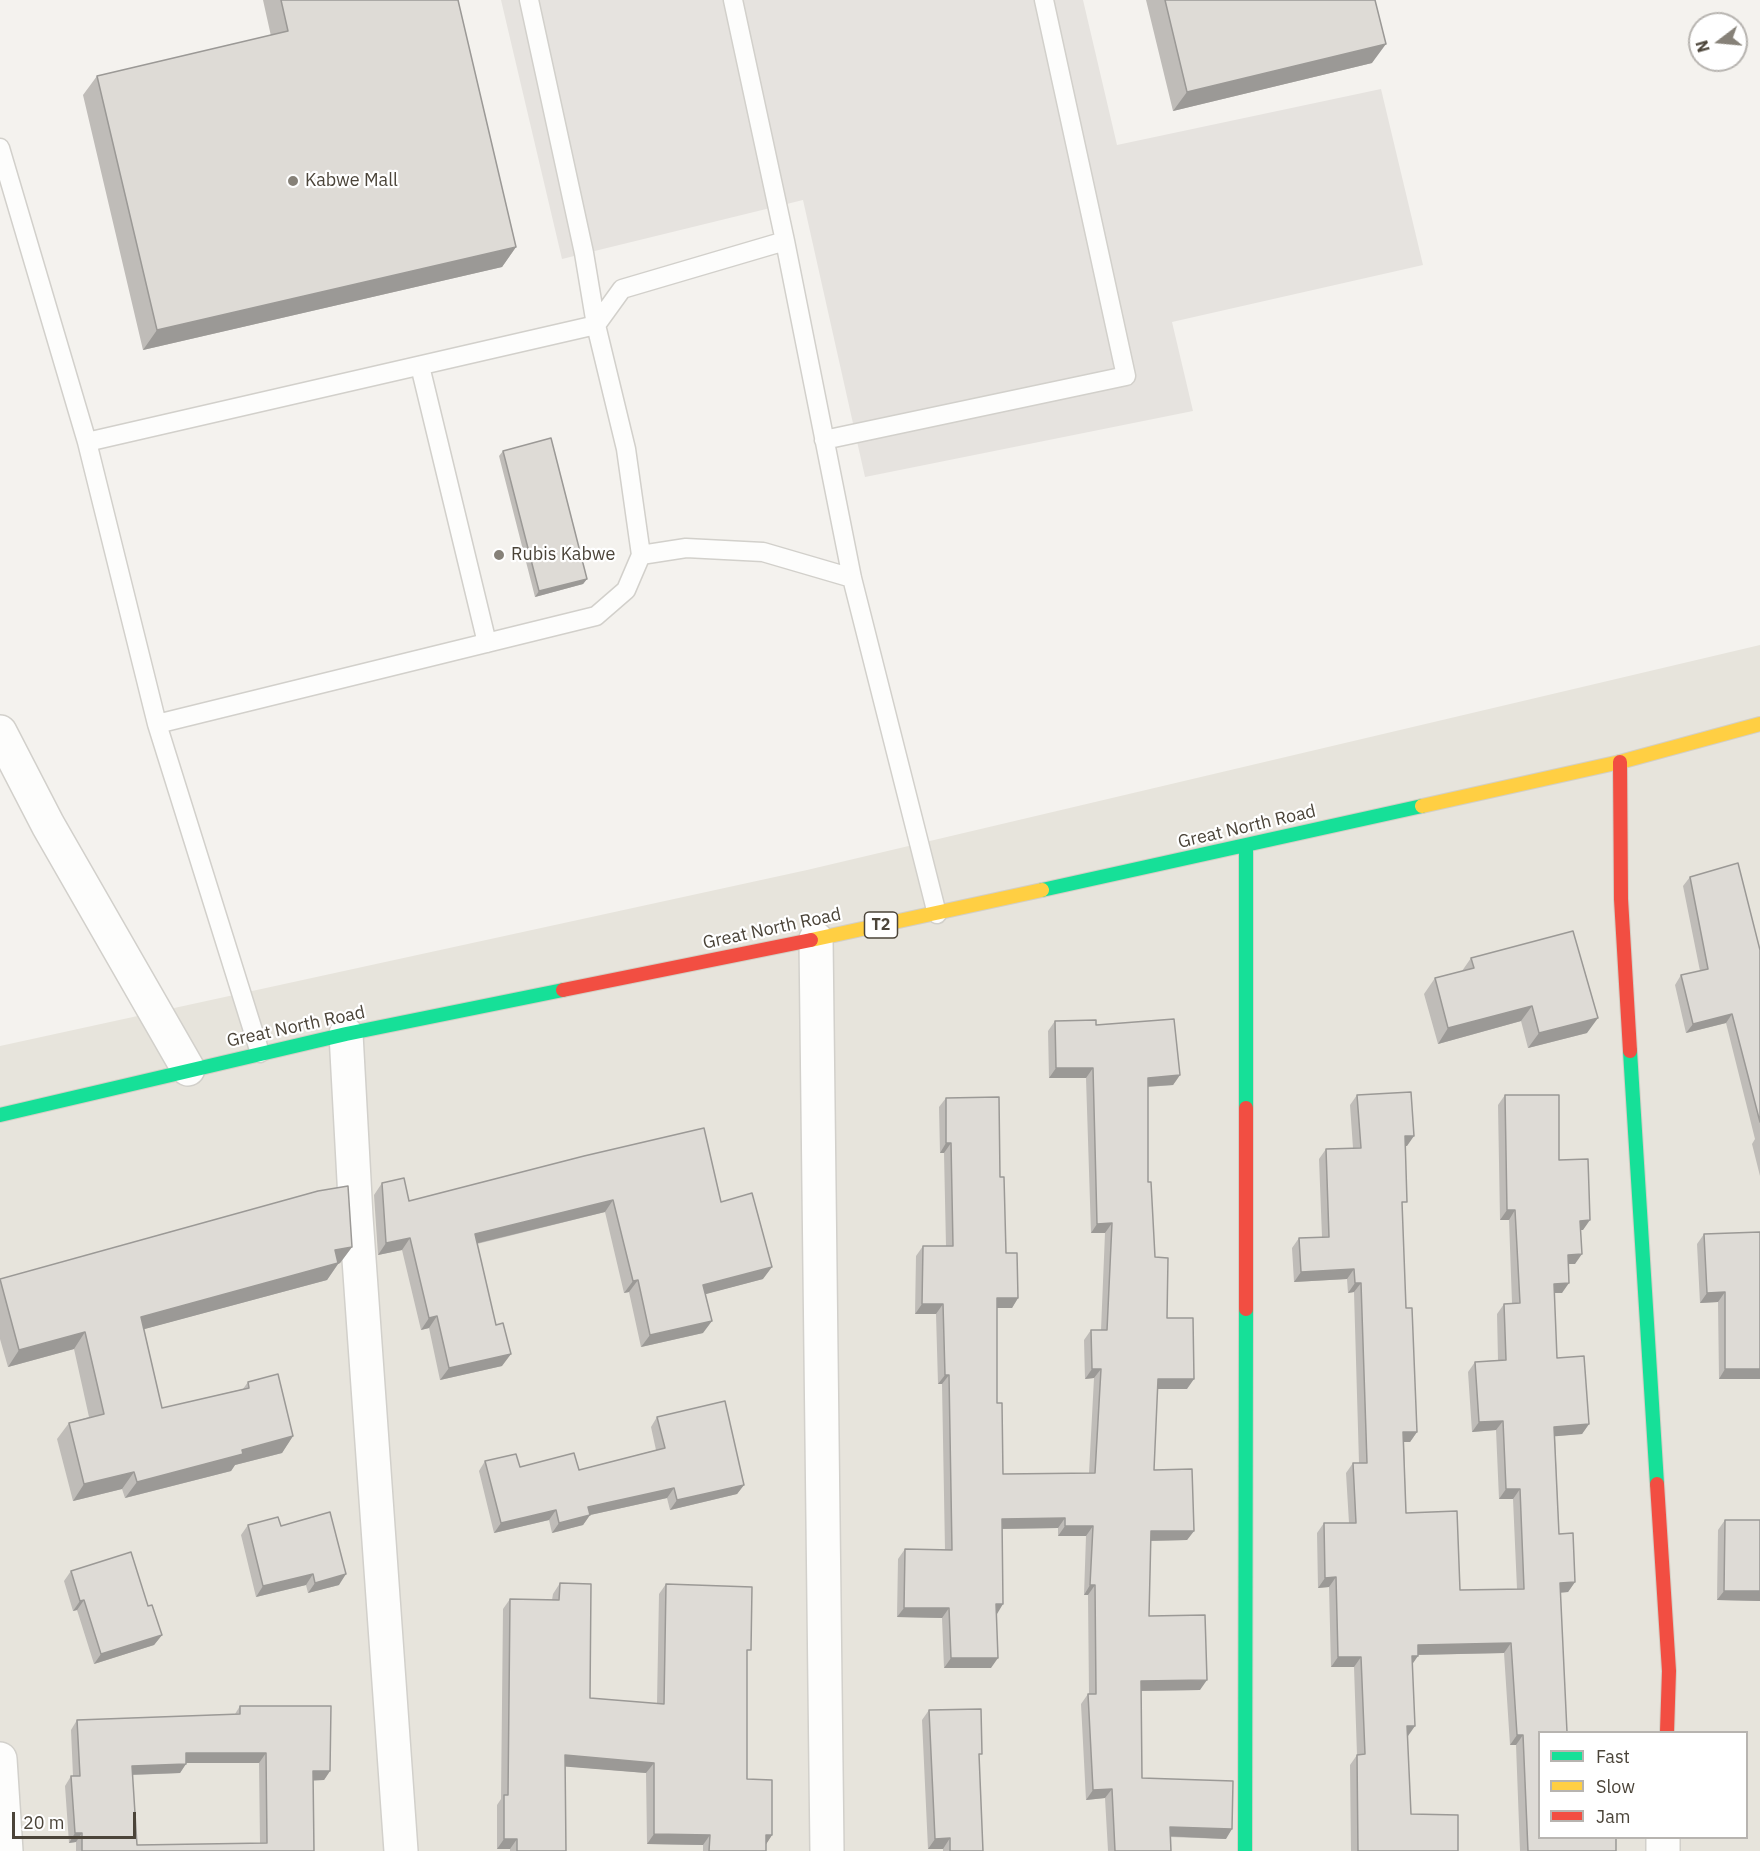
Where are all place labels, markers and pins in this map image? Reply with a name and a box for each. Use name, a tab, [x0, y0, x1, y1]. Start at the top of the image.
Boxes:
place label: Kabwe Mall	[305, 170, 398, 192]
marker: Kabwe Mall	[286, 174, 300, 188]
place label: Rubis Kabwe	[511, 544, 615, 566]
marker: Rubis Kabwe	[492, 548, 506, 562]

